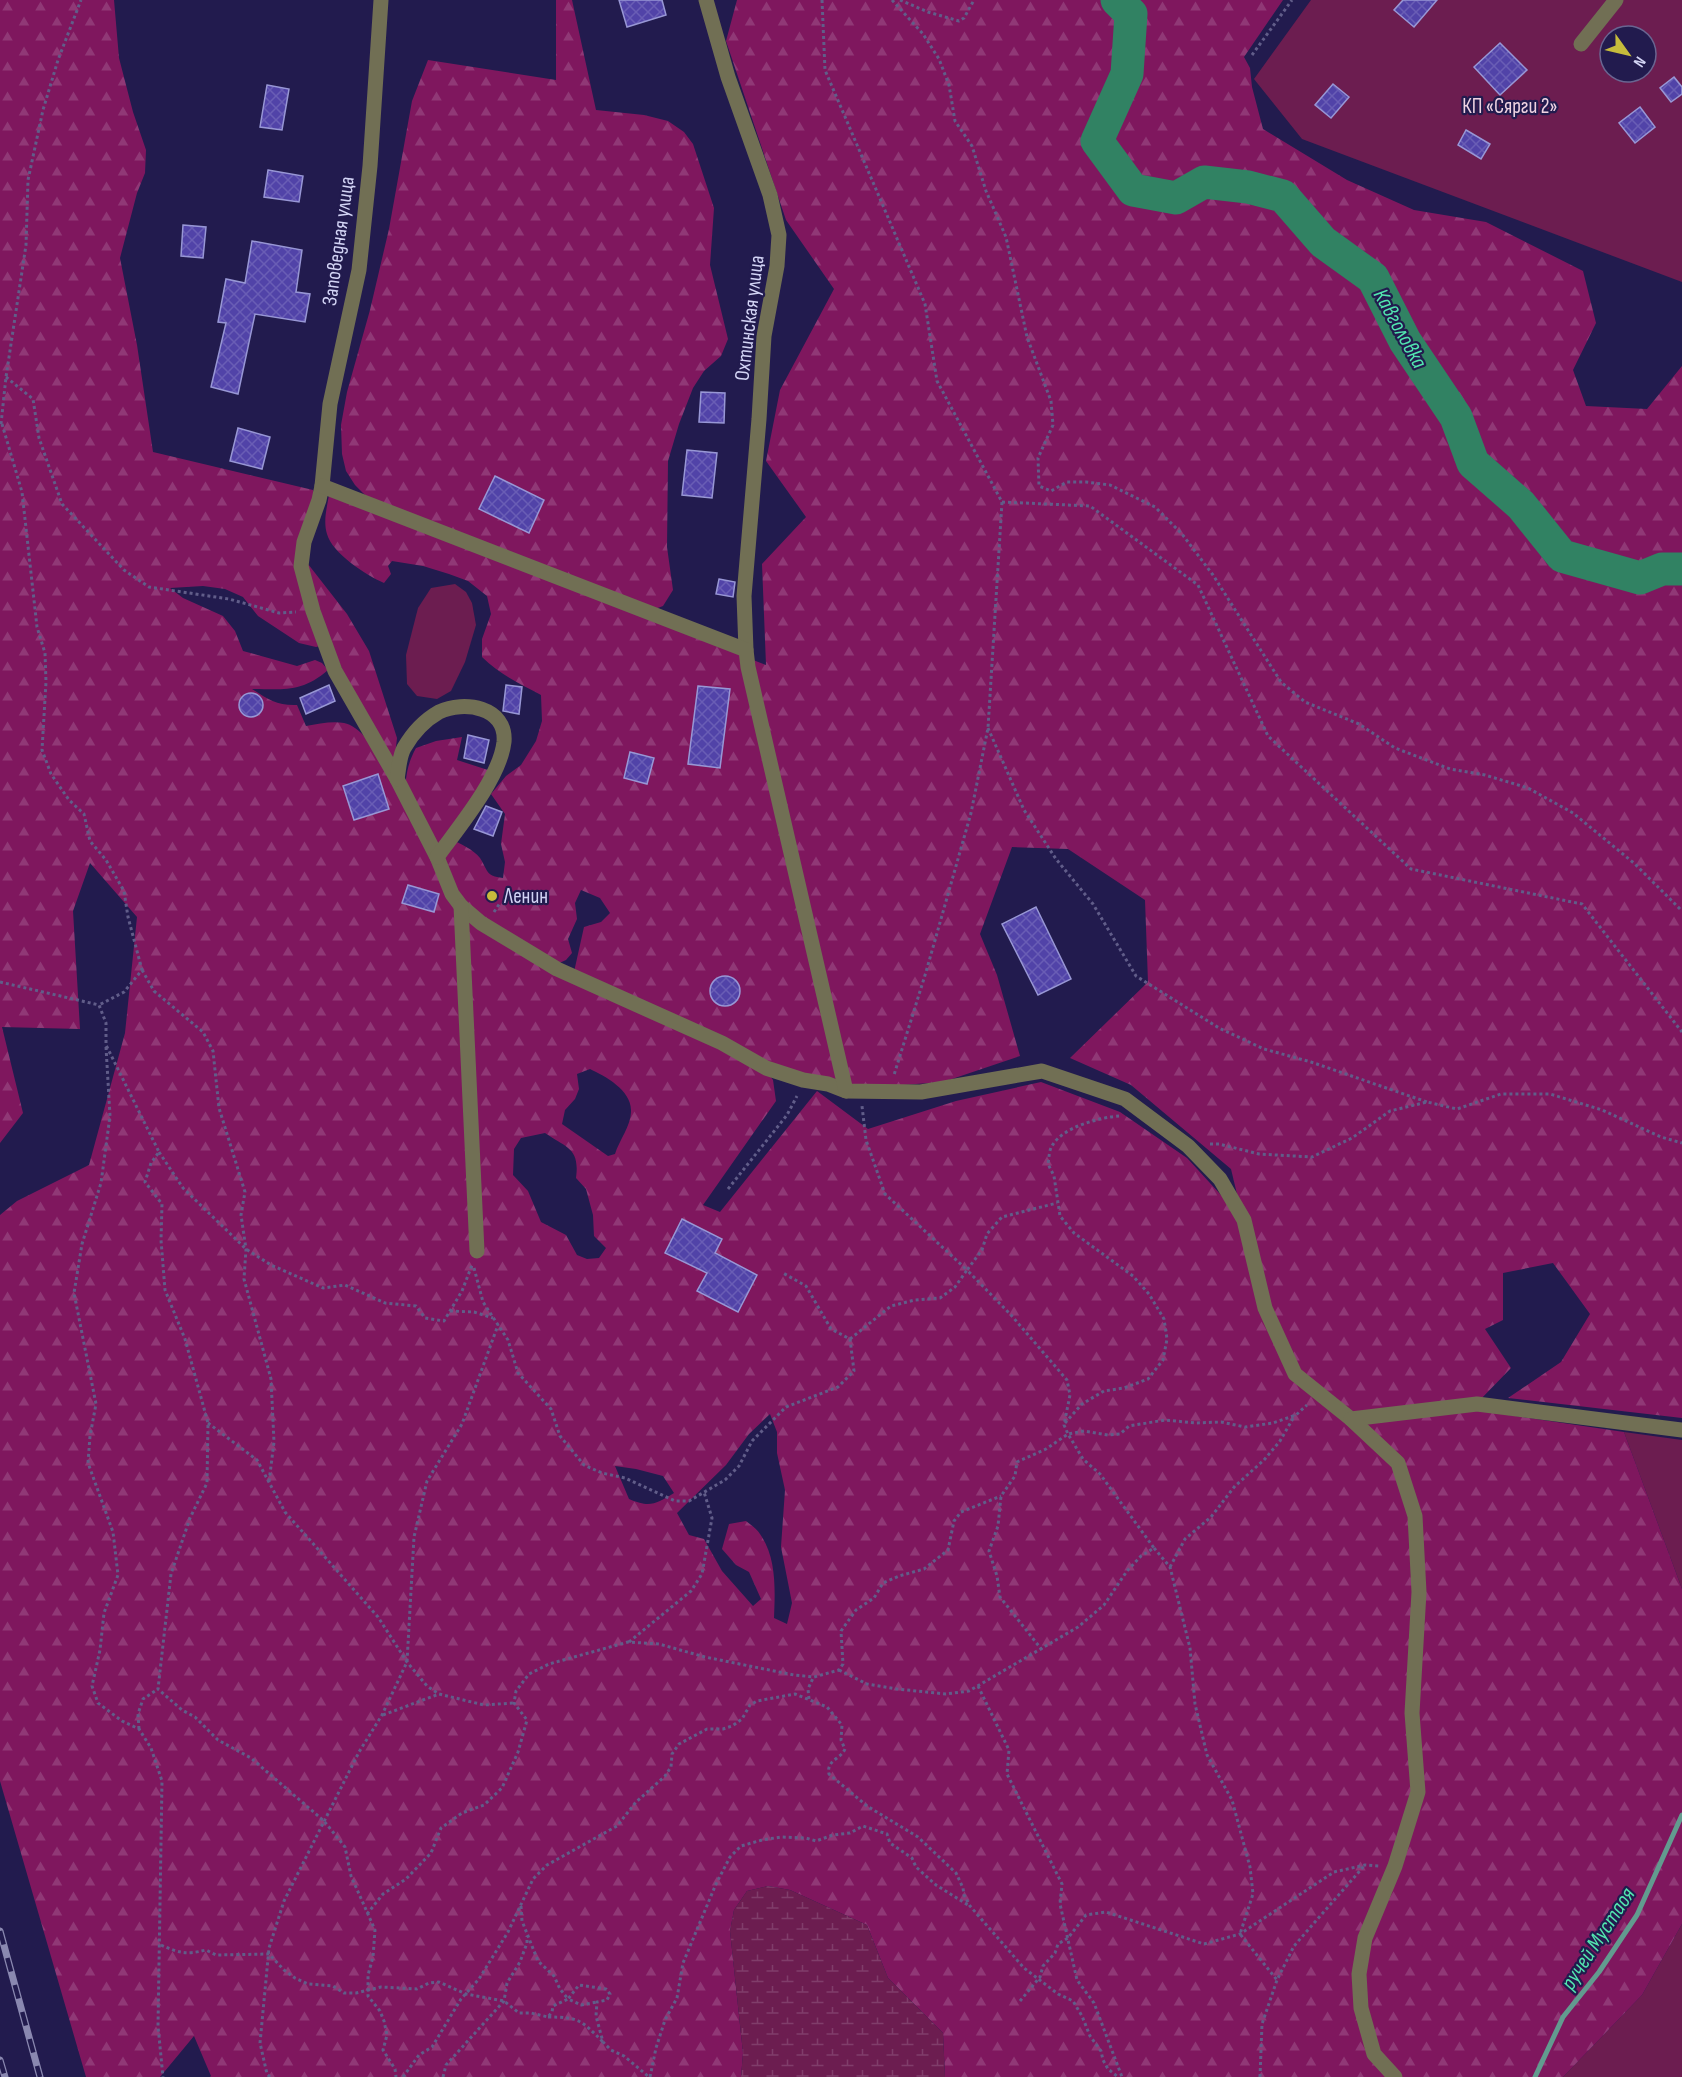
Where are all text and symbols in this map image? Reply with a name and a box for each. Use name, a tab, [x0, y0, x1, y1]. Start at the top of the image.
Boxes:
north arrow	[1598, 24, 1658, 84]
text: N	[1629, 53, 1649, 70]
park label: КП «Сярги 2»	[1462, 94, 1558, 119]
street label: Заповедная улица	[317, 175, 360, 307]
street label: Охтинская улица	[729, 254, 770, 382]
water label: Кавголовка	[1367, 284, 1433, 373]
place label: Ленин	[503, 884, 548, 909]
marker: Ленин	[485, 889, 499, 903]
water label: ручей Мустаоя	[1555, 1882, 1642, 1996]

